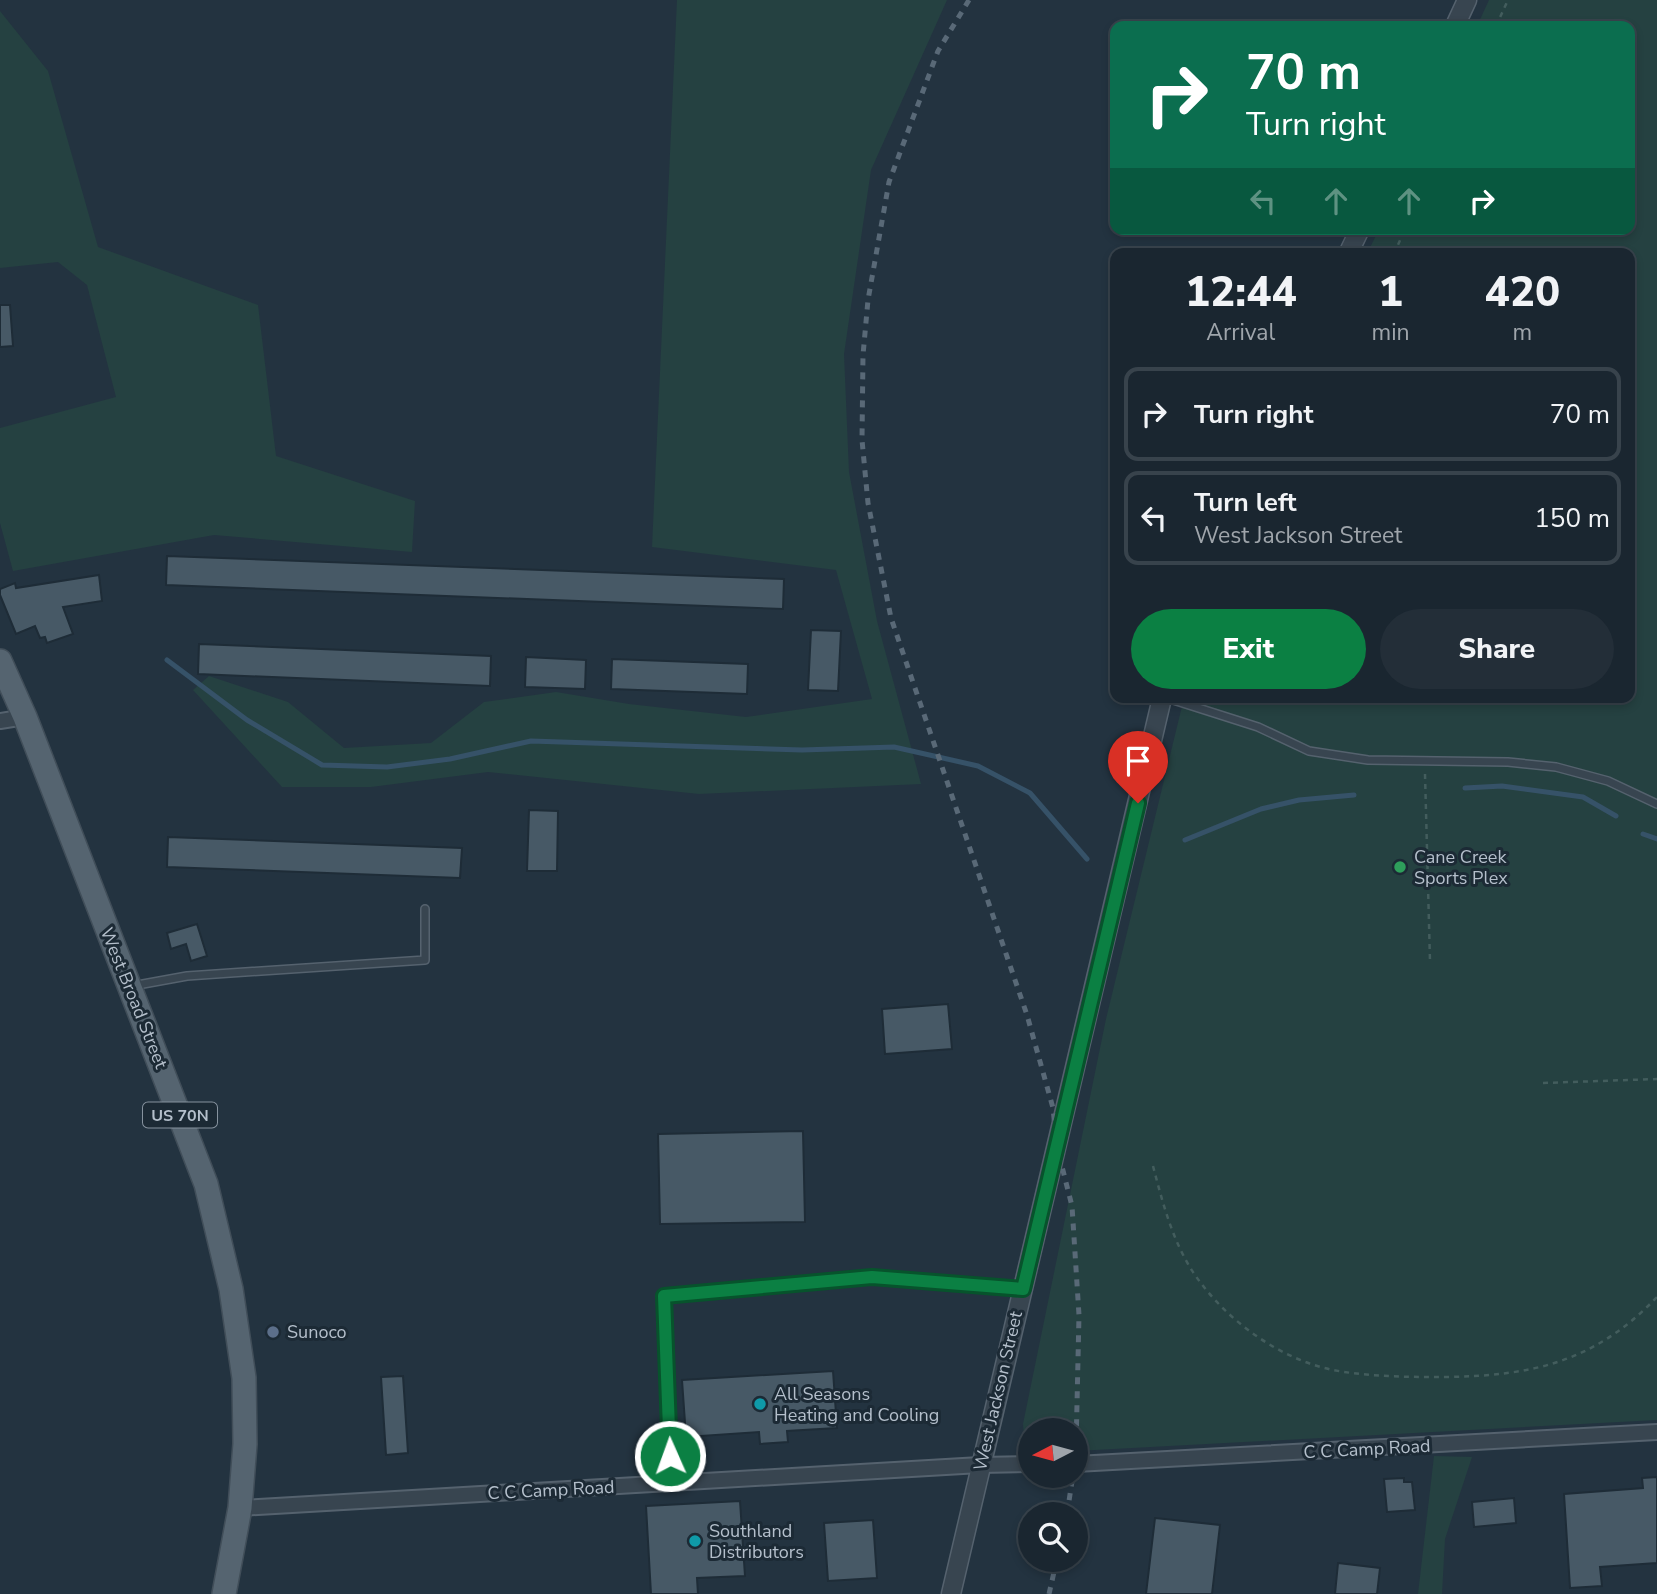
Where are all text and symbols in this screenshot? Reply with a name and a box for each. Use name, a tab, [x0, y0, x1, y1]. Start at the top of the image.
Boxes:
text: 70 m	[1246, 39, 1361, 106]
icon: right	[1131, 49, 1222, 140]
text: Turn right	[1246, 103, 1386, 146]
icon: left	[1244, 182, 1282, 220]
icon: ahead	[1317, 182, 1355, 220]
icon: ahead	[1390, 182, 1428, 220]
icon: right	[1463, 182, 1501, 220]
text: 12:44	[1185, 264, 1297, 321]
text: 1	[1378, 264, 1403, 321]
text: 420	[1485, 264, 1560, 321]
text: Arrival	[1206, 317, 1275, 348]
text: min	[1372, 317, 1410, 348]
text: m	[1512, 317, 1532, 348]
icon: right	[1135, 395, 1173, 433]
text: Turn right	[1194, 397, 1313, 432]
text: 70 m	[1550, 397, 1610, 432]
text: Turn left	[1194, 485, 1297, 520]
icon: left	[1135, 499, 1173, 537]
text: 150 m	[1534, 501, 1610, 536]
text: West Jackson Street	[1194, 520, 1402, 551]
button: Exit	[1131, 609, 1366, 689]
button: Share	[1380, 609, 1614, 689]
pin	[1108, 731, 1168, 803]
icon: arrive	[1119, 742, 1157, 780]
place label: Cane Creek Sports Plex	[1414, 845, 1508, 890]
marker: Cane Creek Sports Plex	[1392, 859, 1408, 875]
street label: West Broad Street	[95, 924, 174, 1073]
road number: US 70N	[143, 1102, 217, 1128]
street label: West Jackson Street	[968, 1308, 1028, 1473]
place label: Sunoco	[287, 1320, 347, 1344]
marker: Sunoco	[265, 1324, 281, 1340]
place label: All Seasons Heating and Cooling	[774, 1382, 939, 1427]
marker: All Seasons Heating and Cooling	[752, 1396, 768, 1412]
north arrow	[1018, 1418, 1088, 1488]
map controls	[1018, 1418, 1088, 1572]
position arrow	[633, 1419, 707, 1493]
street label: C C Camp Road	[1303, 1434, 1431, 1464]
street label: C C Camp Road	[487, 1475, 615, 1505]
button: search	[1018, 1502, 1088, 1572]
place label: Southland Distributors	[709, 1519, 804, 1564]
marker: Southland Distributors	[687, 1533, 703, 1549]

